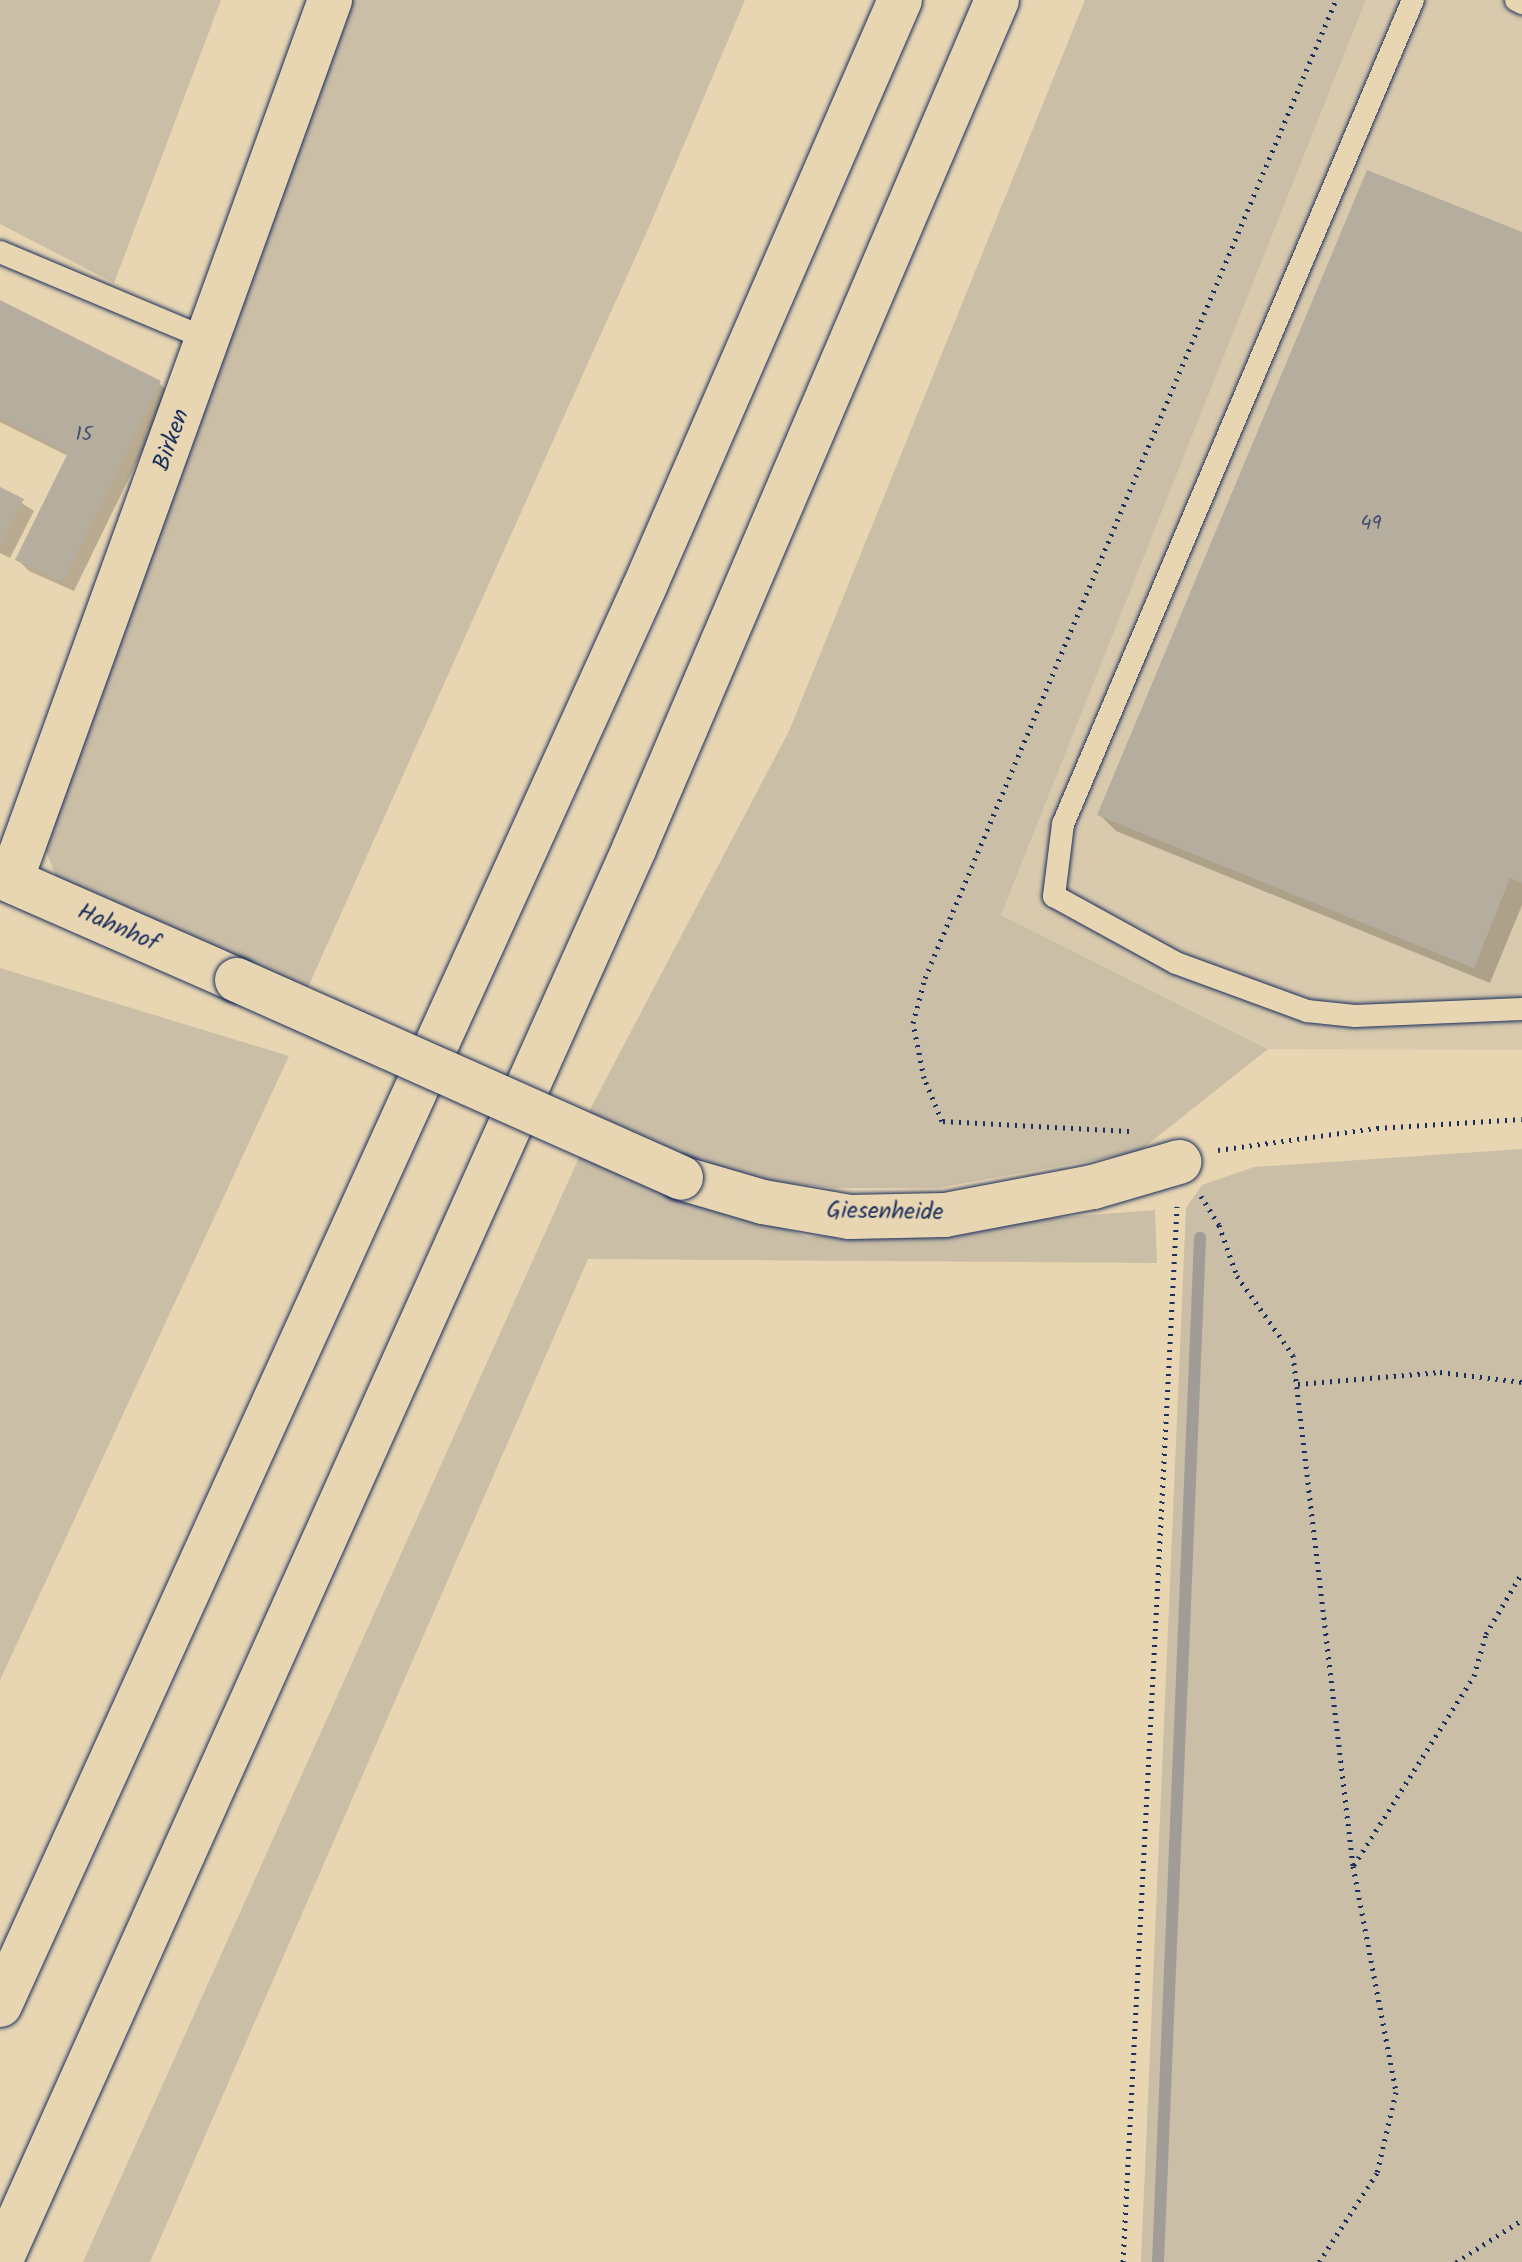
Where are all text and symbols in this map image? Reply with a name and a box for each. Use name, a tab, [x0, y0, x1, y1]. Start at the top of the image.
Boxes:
street label: Birken	[148, 405, 196, 475]
house number: 15	[75, 423, 93, 447]
house number: 49	[1361, 512, 1381, 536]
street label: Hahnhof	[73, 897, 163, 959]
street label: Giesenheide	[826, 1197, 944, 1227]

